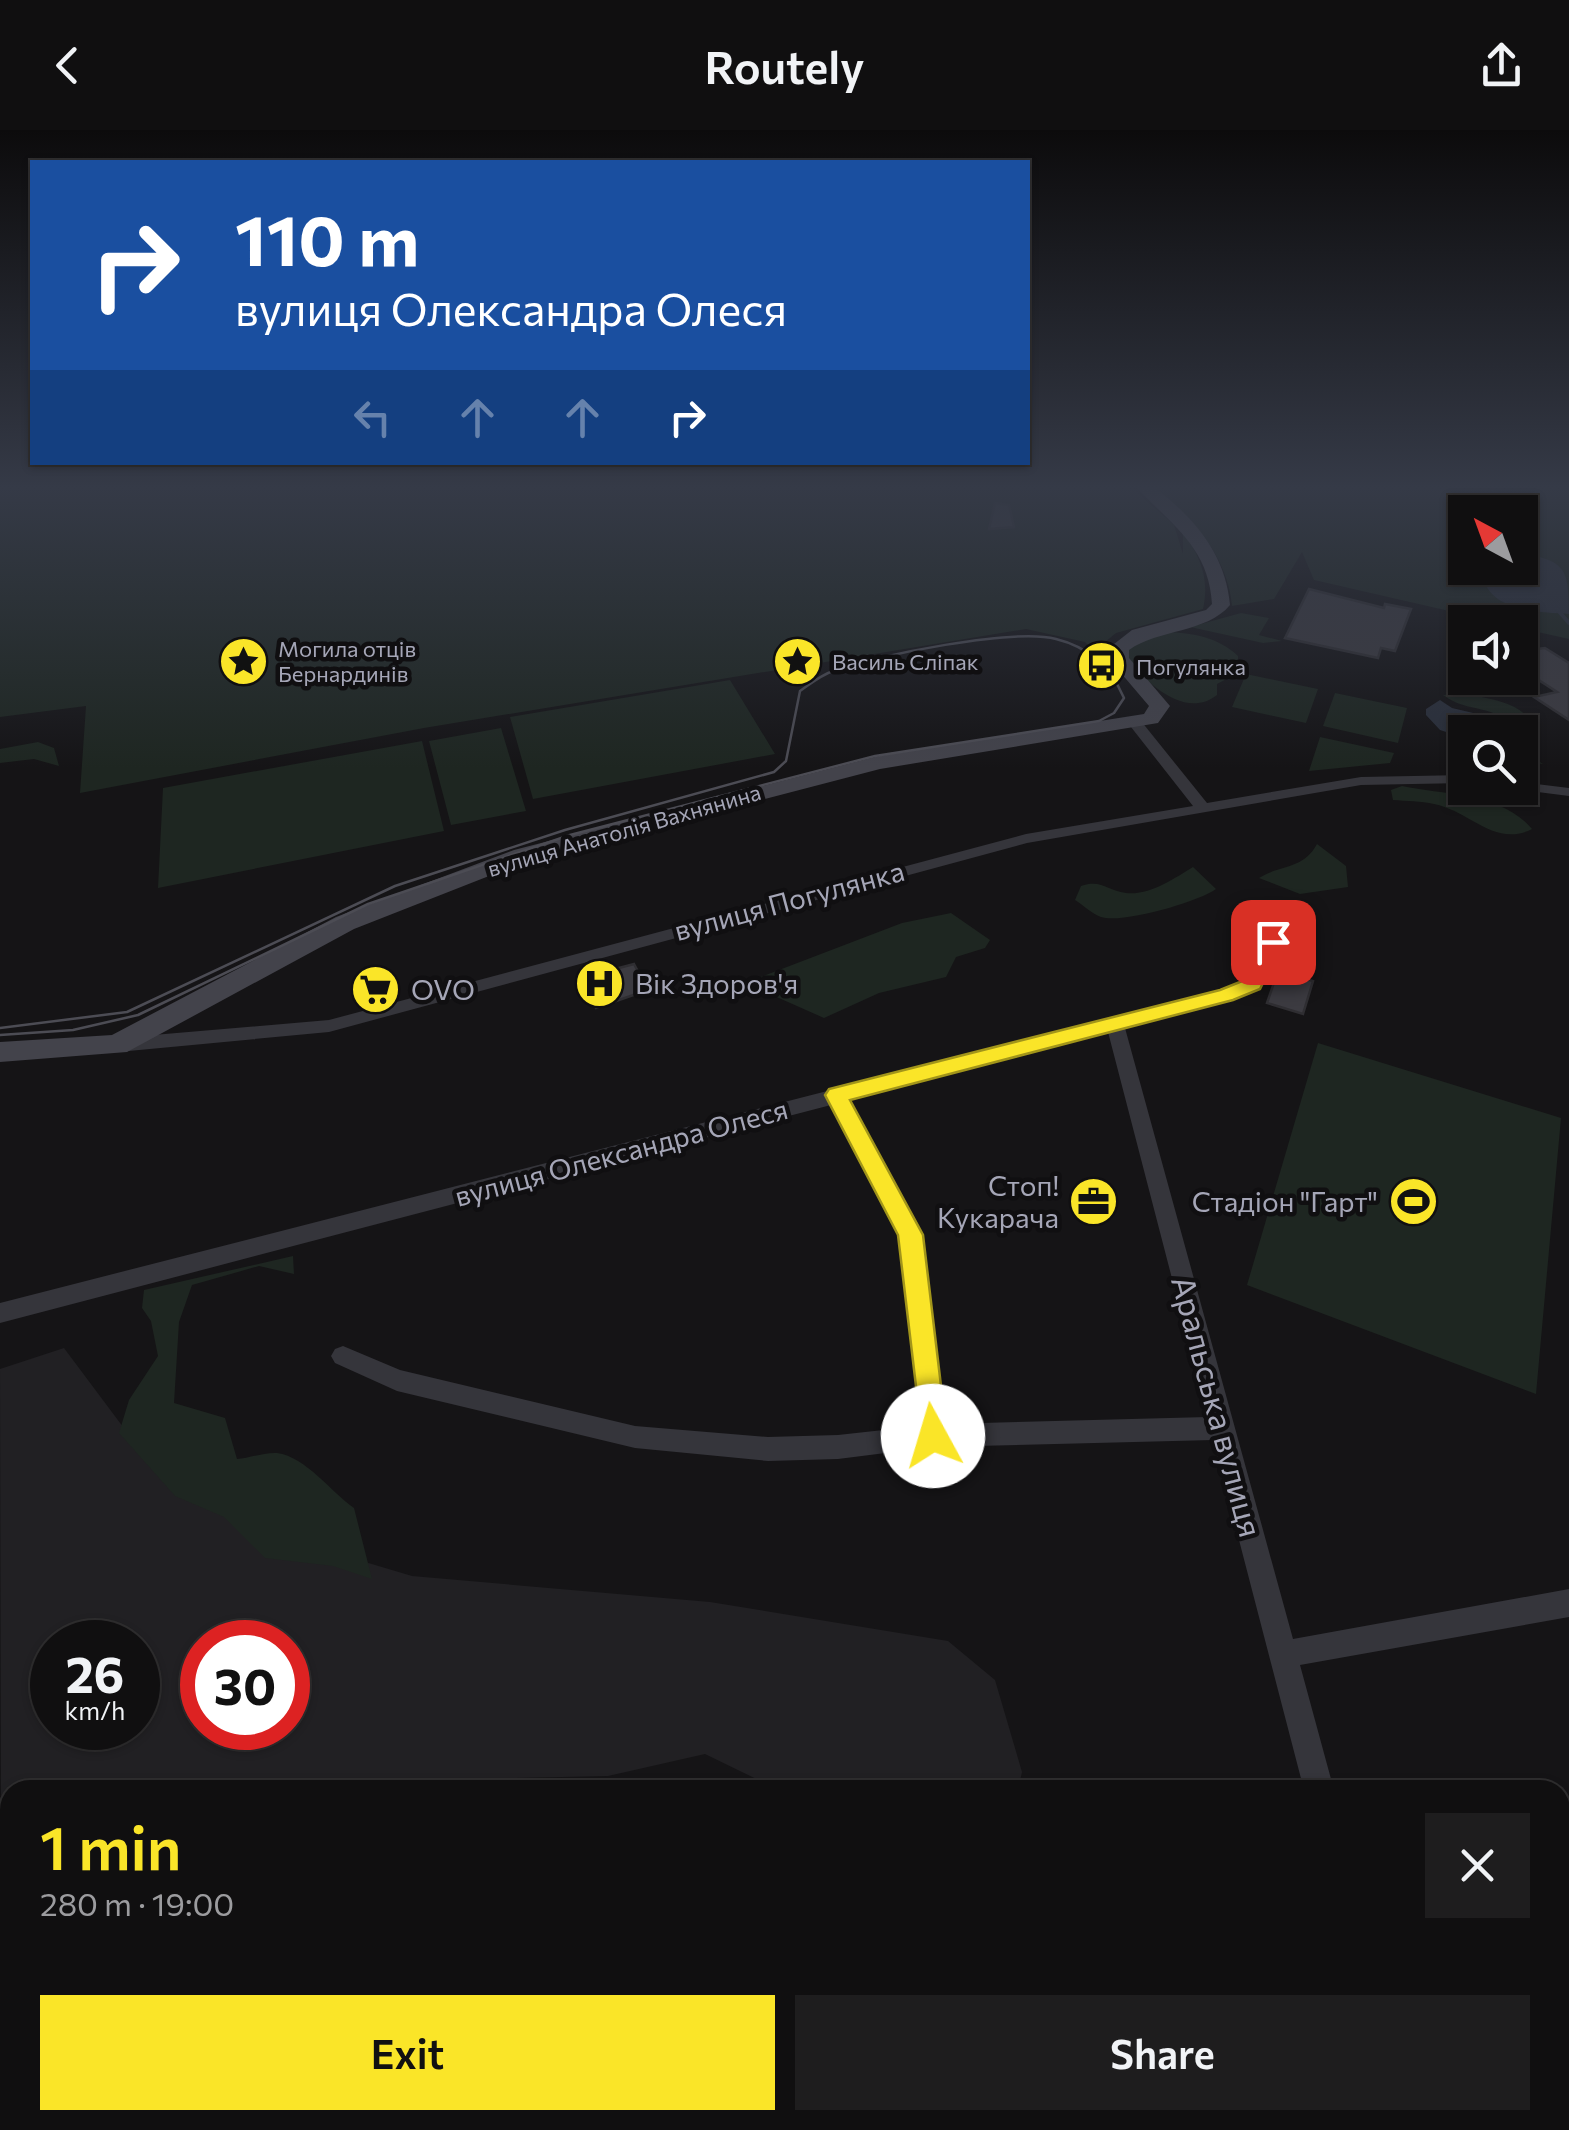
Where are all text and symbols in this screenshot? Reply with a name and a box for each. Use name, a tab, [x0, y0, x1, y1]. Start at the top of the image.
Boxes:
icon: back	[40, 38, 95, 93]
text: Routely	[704, 38, 865, 93]
icon: share	[1474, 38, 1529, 93]
text: 110 m	[235, 195, 419, 280]
icon: right	[70, 200, 200, 330]
text: вулиця Олександра Олеся	[235, 280, 787, 335]
icon: left	[345, 390, 400, 445]
icon: ahead	[450, 390, 505, 445]
icon: ahead	[555, 390, 610, 445]
icon: right	[660, 390, 715, 445]
north arrow	[1448, 495, 1538, 585]
map controls	[1448, 495, 1538, 805]
button: sound	[1448, 605, 1538, 695]
place icon: Могила отців Бернардинів	[217, 635, 269, 687]
place label: Могила отців Бернардинів	[278, 635, 416, 687]
place icon: Василь Сліпак	[771, 635, 823, 687]
bus stop icon: Погулянка	[1075, 640, 1127, 692]
place label: Василь Сліпак	[832, 648, 979, 675]
place label: Погулянка	[1136, 653, 1246, 680]
button: search	[1448, 715, 1538, 805]
street label: вулиця Анатолія Вахнянина	[484, 778, 764, 882]
street label: вулиця Погулянка	[670, 853, 908, 947]
pin	[1231, 900, 1316, 985]
icon: arrive	[1246, 915, 1301, 970]
hospital icon: Вік Здоров'я	[574, 957, 626, 1009]
supermarket icon: OVO	[350, 963, 402, 1015]
place label: Вік Здоров'я	[635, 966, 798, 1000]
place label: OVO	[411, 972, 475, 1006]
street label: вулиця Олександра Олеся	[451, 1091, 791, 1213]
place label: Стоп! Кукарача	[937, 1168, 1059, 1234]
office icon: Стоп! Кукарача	[1068, 1175, 1120, 1227]
sports icon: Стадіон "Гарт"	[1387, 1175, 1439, 1227]
place label: Стадіон "Гарт"	[1192, 1184, 1378, 1218]
street label: Аральська вулиця	[1164, 1271, 1272, 1541]
position arrow	[881, 1384, 985, 1488]
speed limit sign: 30	[180, 1620, 310, 1750]
text: 26	[65, 1642, 124, 1703]
text: km/h	[65, 1695, 125, 1725]
text: 1 min	[40, 1809, 181, 1882]
button: close	[1425, 1813, 1530, 1918]
text: 280 m · 19:00	[40, 1883, 234, 1923]
button: Exit	[40, 1995, 775, 2110]
button: Share	[795, 1995, 1530, 2110]

